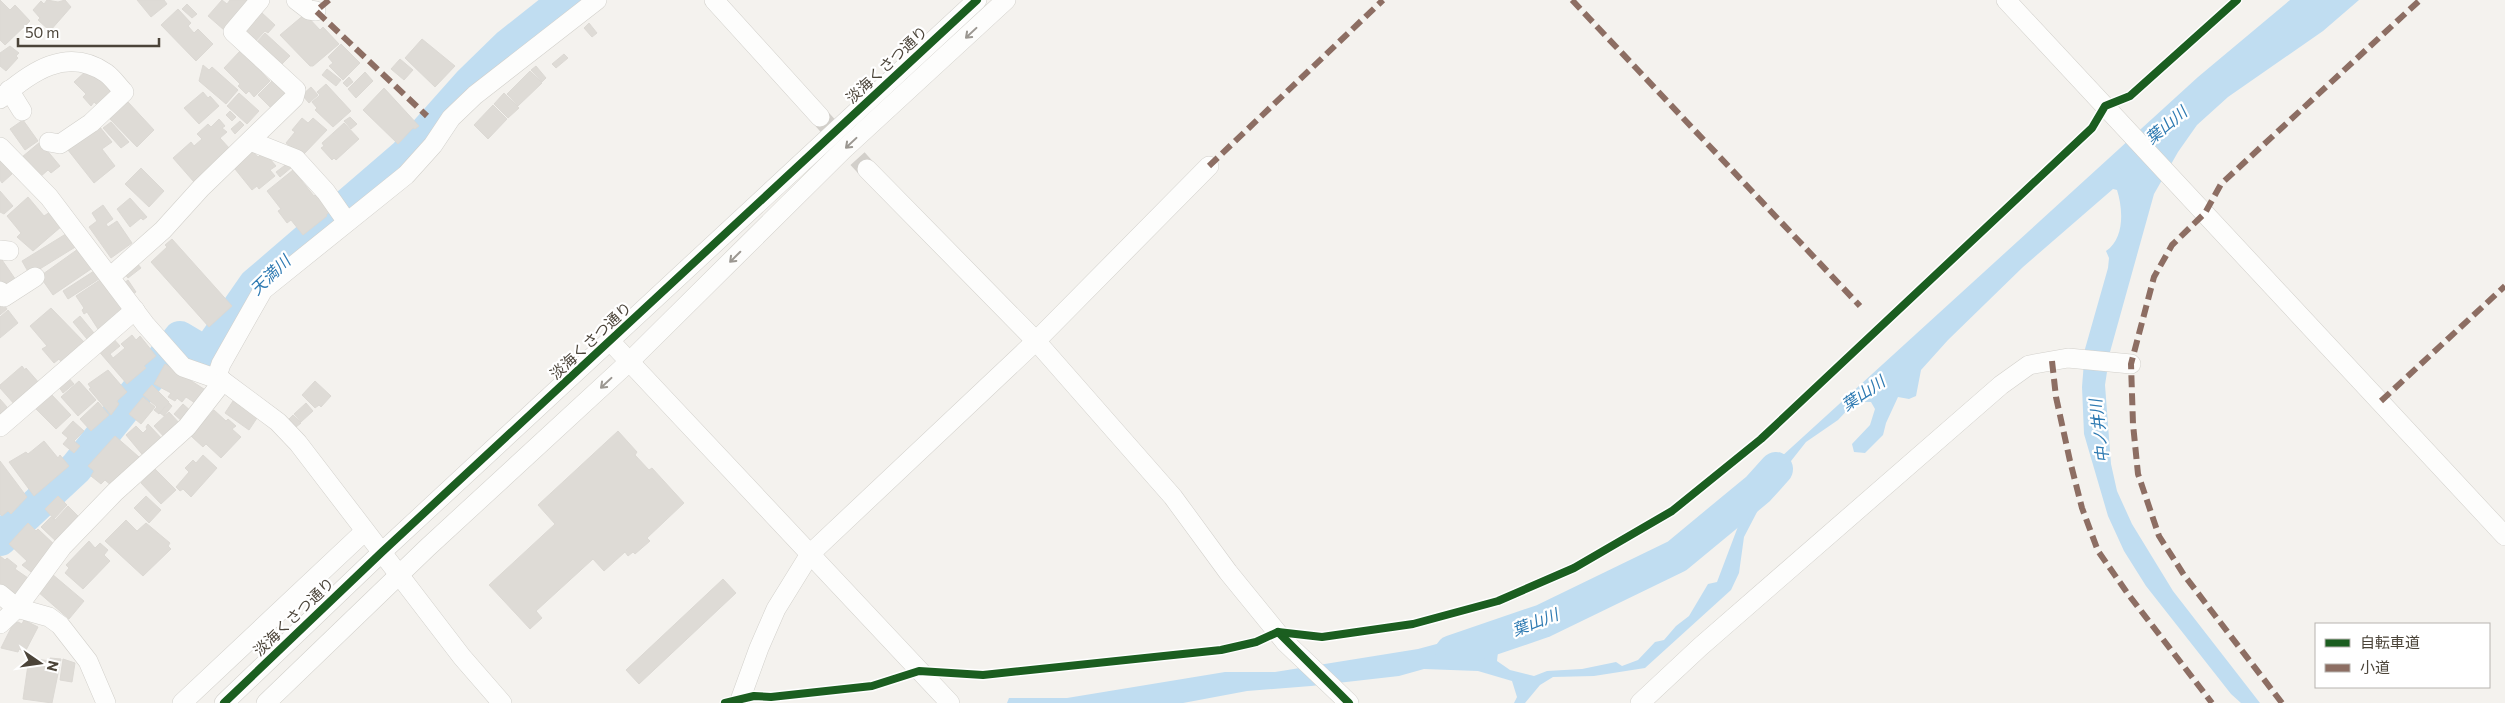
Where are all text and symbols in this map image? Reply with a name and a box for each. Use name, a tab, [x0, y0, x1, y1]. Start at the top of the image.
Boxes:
scale bar	[18, 15, 159, 47]
street label: 淡海くさつ通り	[842, 22, 931, 107]
text: 50 m	[25, 23, 59, 41]
one-way arrow	[964, 27, 977, 39]
water label: 葉山川	[2141, 101, 2192, 147]
one-way arrow	[845, 137, 857, 149]
water label: 天満川	[246, 250, 295, 298]
one-way arrow	[729, 251, 741, 263]
street label: 淡海くさつ通り	[546, 298, 635, 383]
water label: 葉山川	[1838, 370, 1890, 414]
one-way arrow	[600, 377, 613, 389]
water label: 中ノ井川	[2085, 396, 2112, 464]
street label: 淡海くさつ通り	[249, 573, 337, 659]
water label: 葉山川	[1509, 603, 1562, 639]
legend	[2315, 623, 2490, 688]
text: 自転車道	[2360, 633, 2420, 651]
north arrow	[15, 638, 65, 688]
text: 小道	[2360, 658, 2390, 676]
text: N	[44, 659, 63, 673]

